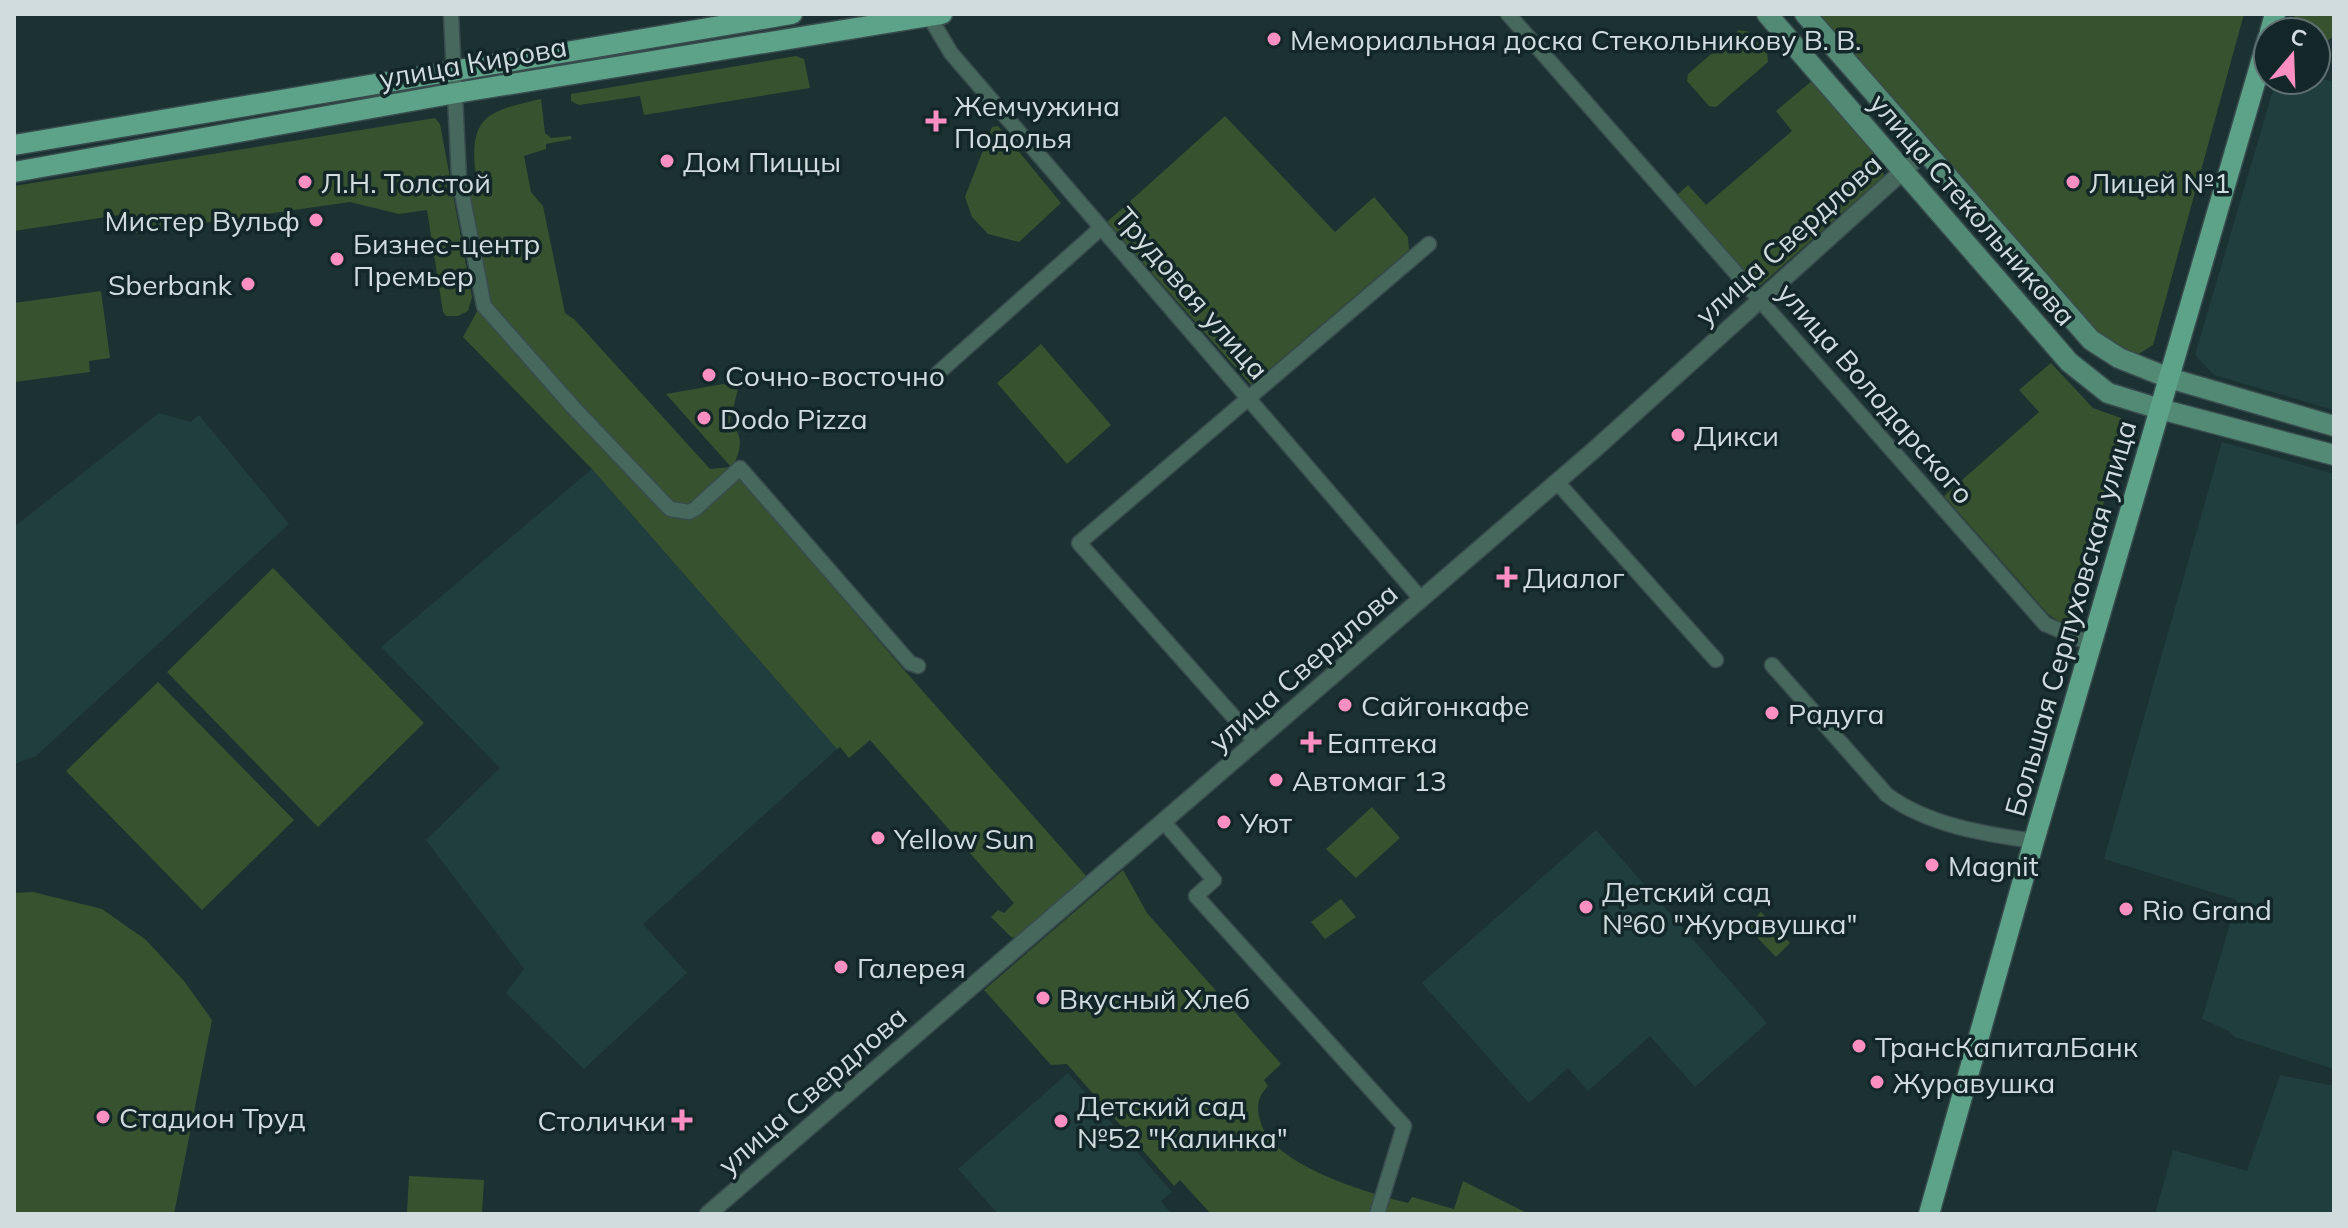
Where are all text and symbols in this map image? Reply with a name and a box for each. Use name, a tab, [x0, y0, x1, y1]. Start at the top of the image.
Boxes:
north arrow	[2252, 16, 2332, 96]
text: С	[2287, 21, 2310, 53]
place label: Мемориальная доска Стекольникову В. В.	[1290, 22, 1861, 57]
street label: улица Кирова	[376, 28, 570, 96]
marker: Мемориальная доска Стекольникову В. В.	[1265, 30, 1283, 48]
street label: улица Стекольникова	[1863, 86, 2083, 332]
place label: Жемчужина Подолья	[954, 88, 1120, 155]
marker: Жемчужина Подолья	[925, 110, 947, 132]
place label: Дом Пиццы	[683, 144, 841, 179]
street label: улица Свердлова	[1688, 146, 1888, 332]
marker: Дом Пиццы	[658, 152, 676, 170]
place label: Л.Н. Толстой	[321, 165, 491, 200]
place label: Лицeй №1	[2089, 165, 2231, 200]
marker: Л.Н. Толстой	[296, 173, 314, 191]
marker: Лицeй №1	[2064, 173, 2082, 191]
street label: Трудовая улица	[1108, 200, 1276, 386]
place label: Мистер Вульф	[105, 203, 300, 238]
marker: Мистер Вульф	[307, 211, 325, 229]
place label: Бизнес-центр Премьер	[353, 226, 540, 293]
marker: Бизнес-центр Премьер	[328, 250, 346, 268]
place label: Sberbank	[108, 267, 233, 302]
marker: Sberbank	[239, 275, 257, 293]
street label: улица Володарского	[1770, 275, 1982, 511]
place label: Сочно-восточно	[725, 358, 945, 393]
marker: Сочно-восточно	[700, 366, 718, 384]
place label: Dodo Pizza	[720, 401, 868, 436]
marker: Dodo Pizza	[695, 409, 713, 427]
street label: Большая Серпуховская улица	[1997, 416, 2143, 820]
place label: Дикси	[1694, 418, 1779, 453]
marker: Дикси	[1669, 426, 1687, 444]
place label: Диалог	[1523, 560, 1625, 595]
marker: Диалог	[1498, 568, 1516, 586]
street label: улица Свердлова	[1201, 575, 1405, 759]
place label: Сайгонкафе	[1361, 688, 1530, 723]
marker: Сайгонкафе	[1336, 696, 1354, 714]
place label: Радуга	[1788, 696, 1885, 731]
marker: Радуга	[1763, 704, 1781, 722]
place label: Еаптека	[1327, 725, 1438, 760]
marker: Еаптека	[1302, 733, 1320, 751]
place label: Автомаг 13	[1292, 763, 1447, 798]
marker: Автомаг 13	[1267, 771, 1285, 789]
place label: Уют	[1239, 805, 1292, 840]
marker: Уют	[1215, 813, 1233, 831]
place label: Yellow Sun	[893, 821, 1035, 856]
marker: Yellow Sun	[869, 829, 887, 847]
place label: Magnit	[1948, 848, 2039, 883]
marker: Magnit	[1923, 856, 1941, 874]
place label: Детский сад №60 "Журавушка"	[1602, 874, 1858, 941]
place label: Rio Grand	[2142, 892, 2272, 927]
marker: Детский сад №60 "Журавушка"	[1577, 898, 1595, 916]
marker: Rio Grand	[2117, 900, 2135, 918]
place label: Галерея	[857, 950, 966, 985]
marker: Галерея	[832, 958, 850, 976]
place label: Вкусный Хлеб	[1059, 981, 1250, 1016]
marker: Вкусный Хлеб	[1034, 989, 1052, 1007]
street label: улица Свердлова	[710, 998, 914, 1182]
place label: ТрансКапиталБанк	[1875, 1029, 2139, 1064]
marker: ТрансКапиталБанк	[1850, 1037, 1868, 1055]
place label: Журавушка	[1893, 1065, 2055, 1100]
marker: Журавушка	[1868, 1073, 1886, 1091]
place label: Детский сад №52 "Калинка"	[1077, 1088, 1288, 1155]
place label: Стадион Труд	[119, 1100, 305, 1135]
place label: Столички	[538, 1103, 666, 1138]
marker: Стадион Труд	[94, 1108, 112, 1126]
marker: Столички	[673, 1111, 691, 1129]
marker: Детский сад №52 "Калинка"	[1052, 1112, 1070, 1130]

